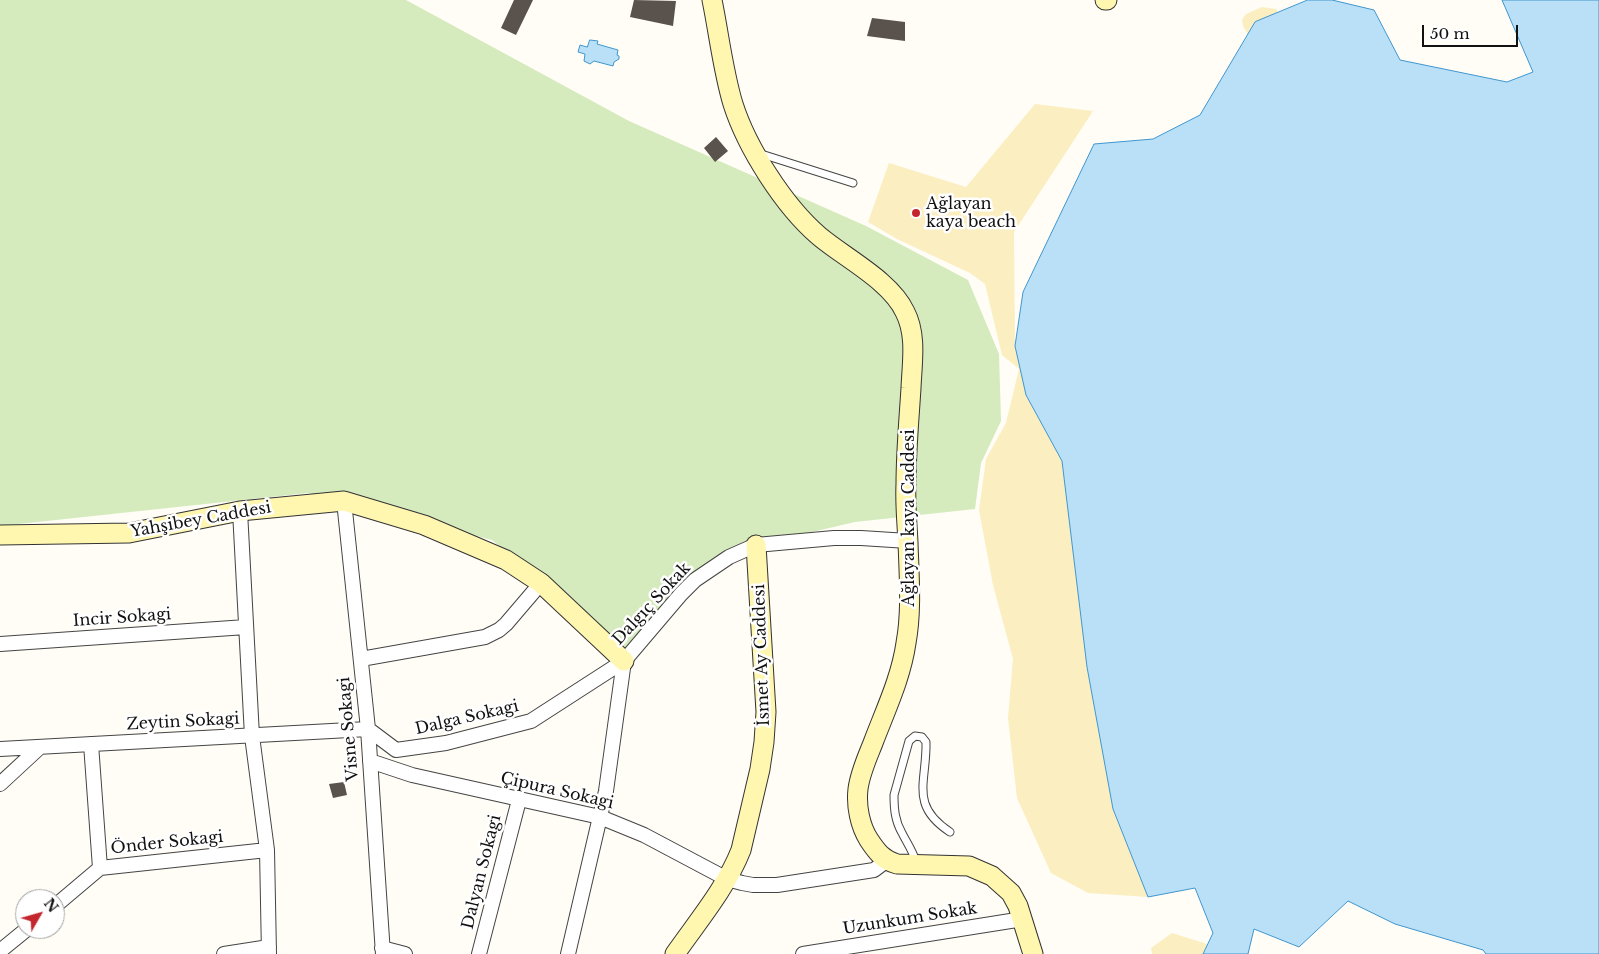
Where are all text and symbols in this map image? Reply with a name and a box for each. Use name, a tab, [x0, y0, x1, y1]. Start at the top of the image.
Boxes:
scale bar	[1424, 15, 1520, 47]
text: 50 m	[1430, 24, 1470, 43]
place label: Ağlayan kaya beach	[926, 194, 1016, 232]
marker: Ağlayan kaya beach	[910, 207, 922, 219]
street label: Ağlayan kaya Caddesi	[899, 429, 919, 607]
street label: Yahşibey Caddesi	[129, 498, 273, 542]
street label: Dalgıç Sokak	[609, 559, 695, 649]
street label: İsmet Ay Caddesi	[750, 584, 774, 726]
street label: Incir Sokagi	[72, 605, 172, 631]
street label: Visne Sokagi	[335, 676, 363, 782]
street label: Dalga Sokagi	[413, 697, 521, 739]
street label: Zeytin Sokagi	[126, 709, 240, 735]
street label: Çipura Sokagi	[499, 769, 615, 813]
street label: Dalyan Sokagi	[459, 813, 505, 931]
street label: Önder Sokagi	[110, 828, 224, 858]
north arrow	[15, 889, 65, 939]
text: N	[40, 895, 62, 916]
street label: Uzunkum Sokak	[842, 899, 978, 939]

